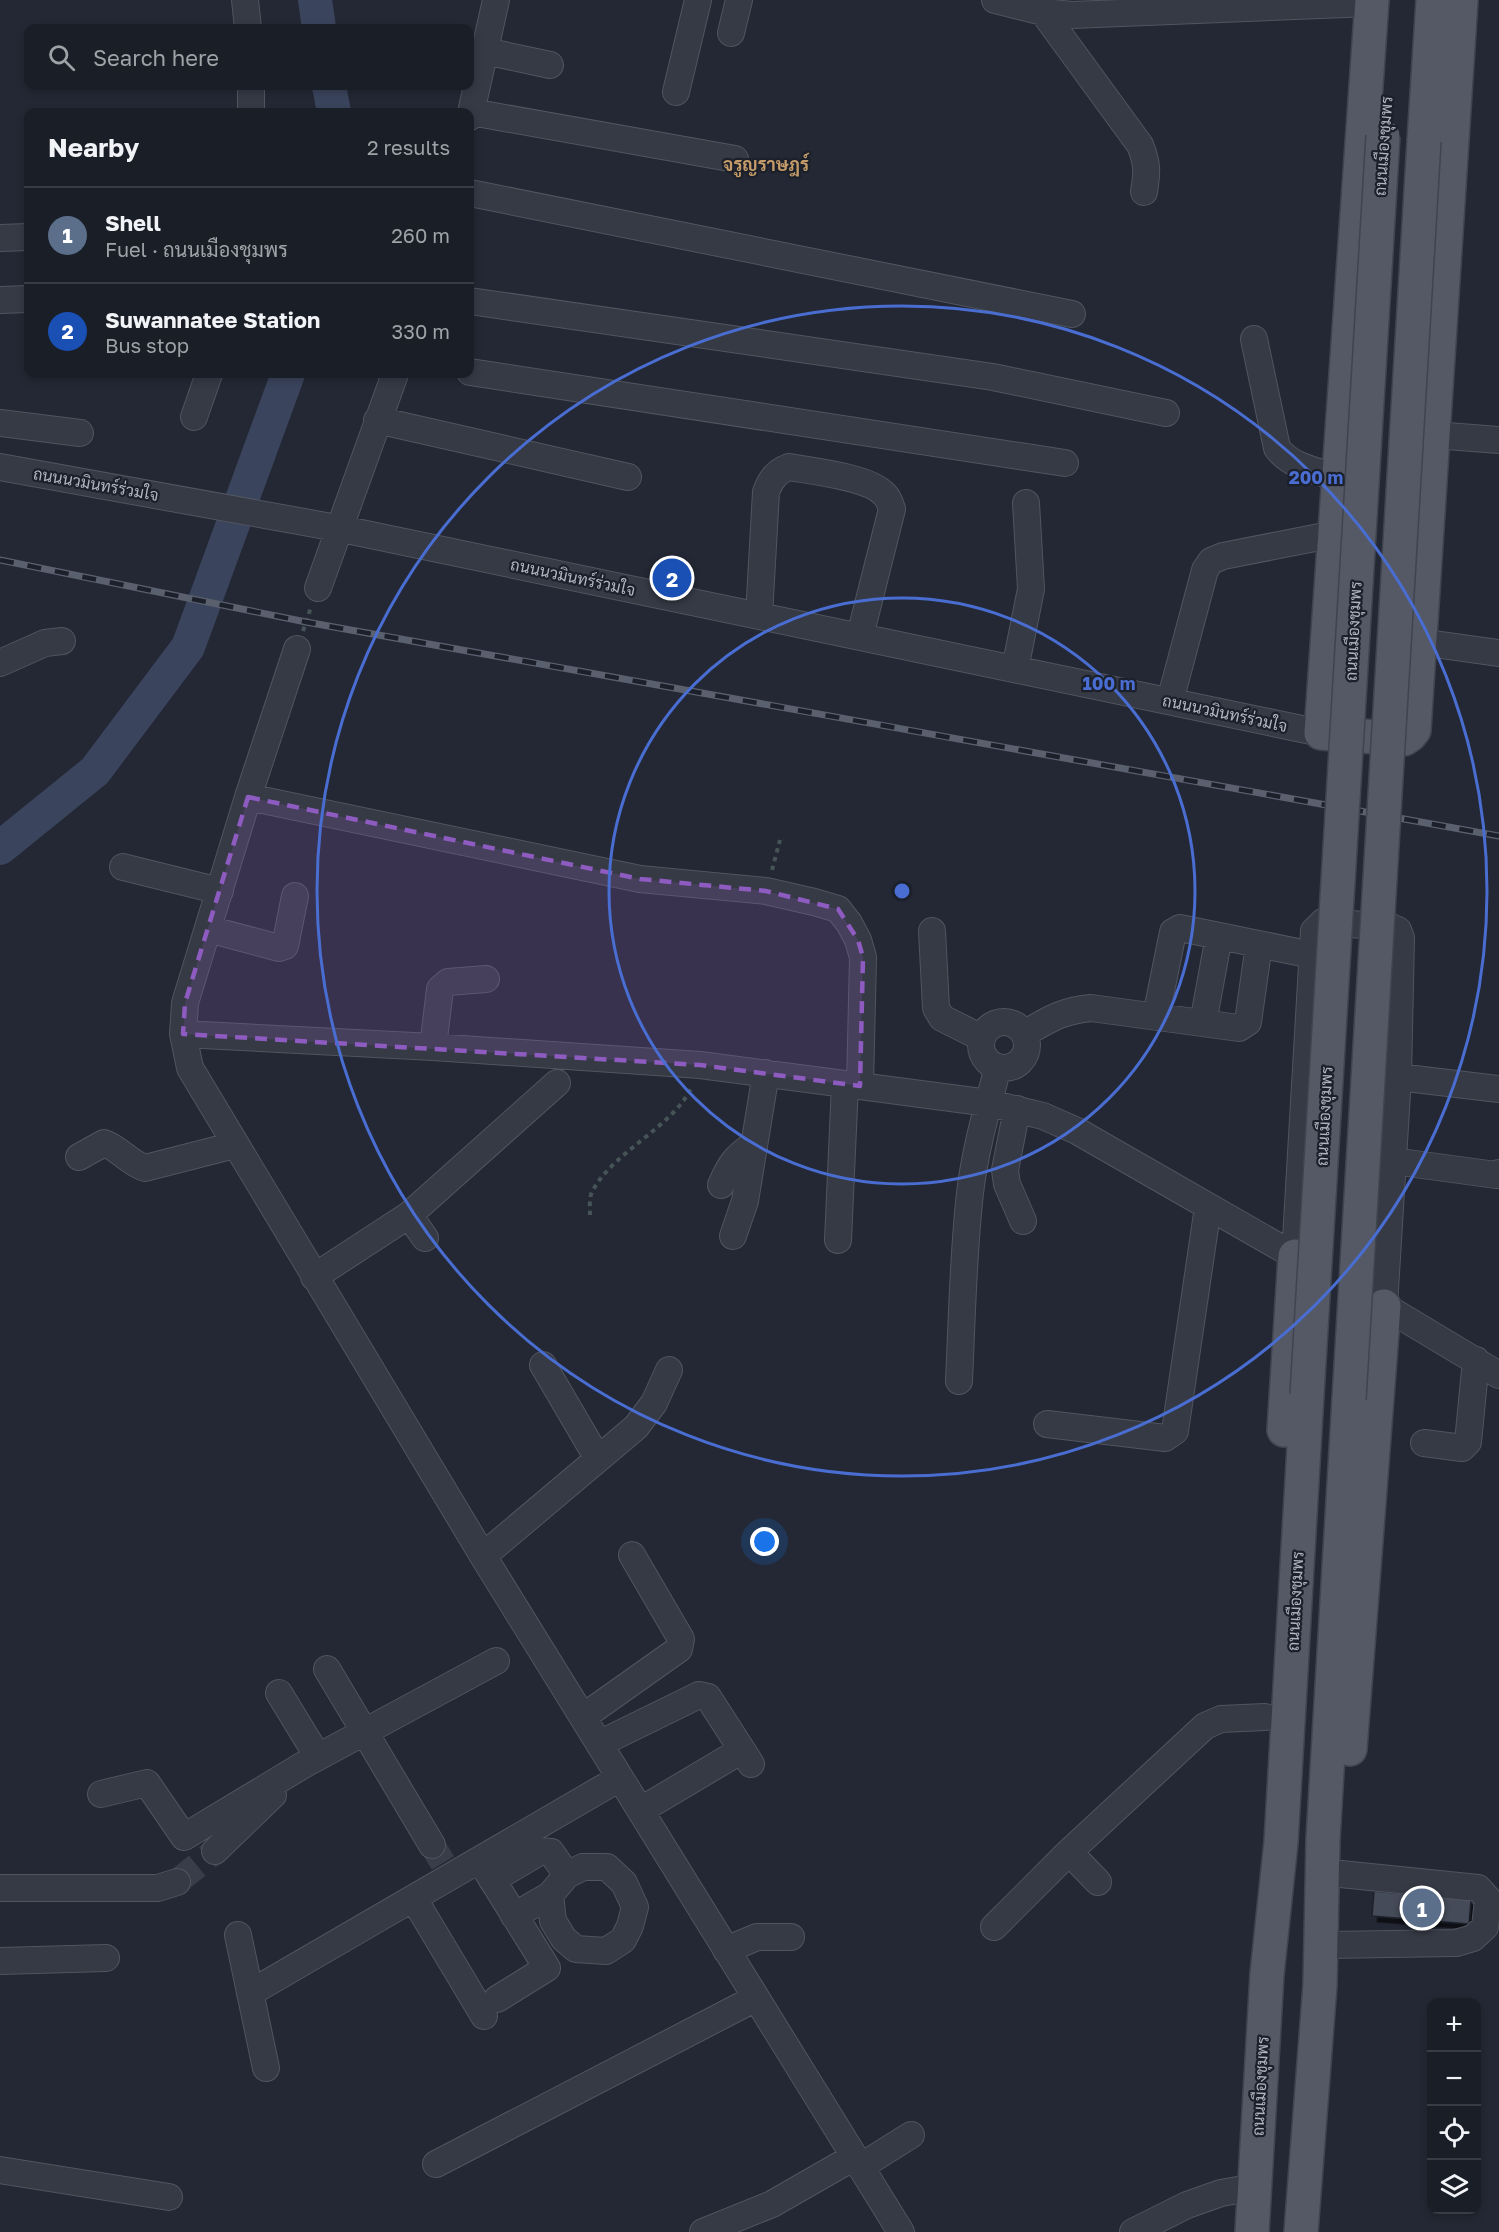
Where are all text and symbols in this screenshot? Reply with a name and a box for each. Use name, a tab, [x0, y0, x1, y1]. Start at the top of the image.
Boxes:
search box	[24, 24, 474, 90]
icon: search	[45, 41, 78, 74]
text: Search here	[93, 44, 219, 71]
street label: ถนนเมืองชุมพร	[1370, 95, 1398, 197]
text: Nearby	[48, 132, 139, 163]
text: 2 results	[367, 135, 450, 159]
district label: จรูญราษฎร์	[723, 152, 810, 178]
text: Shell	[105, 209, 161, 236]
text: 1	[62, 223, 73, 247]
text: 260 m	[391, 223, 450, 247]
text: Fuel · ถนนเมืองชุมพร	[105, 237, 288, 261]
text: Suwannatee Station	[105, 306, 320, 333]
text: 2	[61, 319, 74, 343]
text: 330 m	[392, 319, 450, 343]
text: Bus stop	[105, 333, 189, 357]
street label: ถนนนวมินทร์ร่วมใจ	[32, 461, 161, 505]
text: 200 m	[1289, 466, 1343, 488]
street label: ถนนนวมินทร์ร่วมใจ	[509, 552, 638, 600]
pin: 2	[652, 556, 692, 600]
street label: ถนนเมืองชุมพร	[1340, 580, 1368, 682]
text: 100 m	[1083, 672, 1135, 694]
street label: ถนนนวมินทร์ร่วมใจ	[1161, 688, 1290, 736]
centre of rings	[892, 881, 912, 901]
street label: ถนนเมืองชุมพร	[1311, 1065, 1339, 1167]
your location	[750, 1527, 779, 1556]
street label: ถนนเมืองชุมพร	[1282, 1550, 1310, 1652]
pin: 1	[1402, 1886, 1442, 1930]
map controls	[1427, 1998, 1481, 2214]
button: +	[1427, 1998, 1481, 2052]
street label: ถนนเมืองชุมพร	[1247, 2035, 1275, 2137]
button: −	[1427, 2052, 1481, 2106]
button: locate	[1427, 2106, 1481, 2160]
button: layers	[1427, 2160, 1481, 2214]

